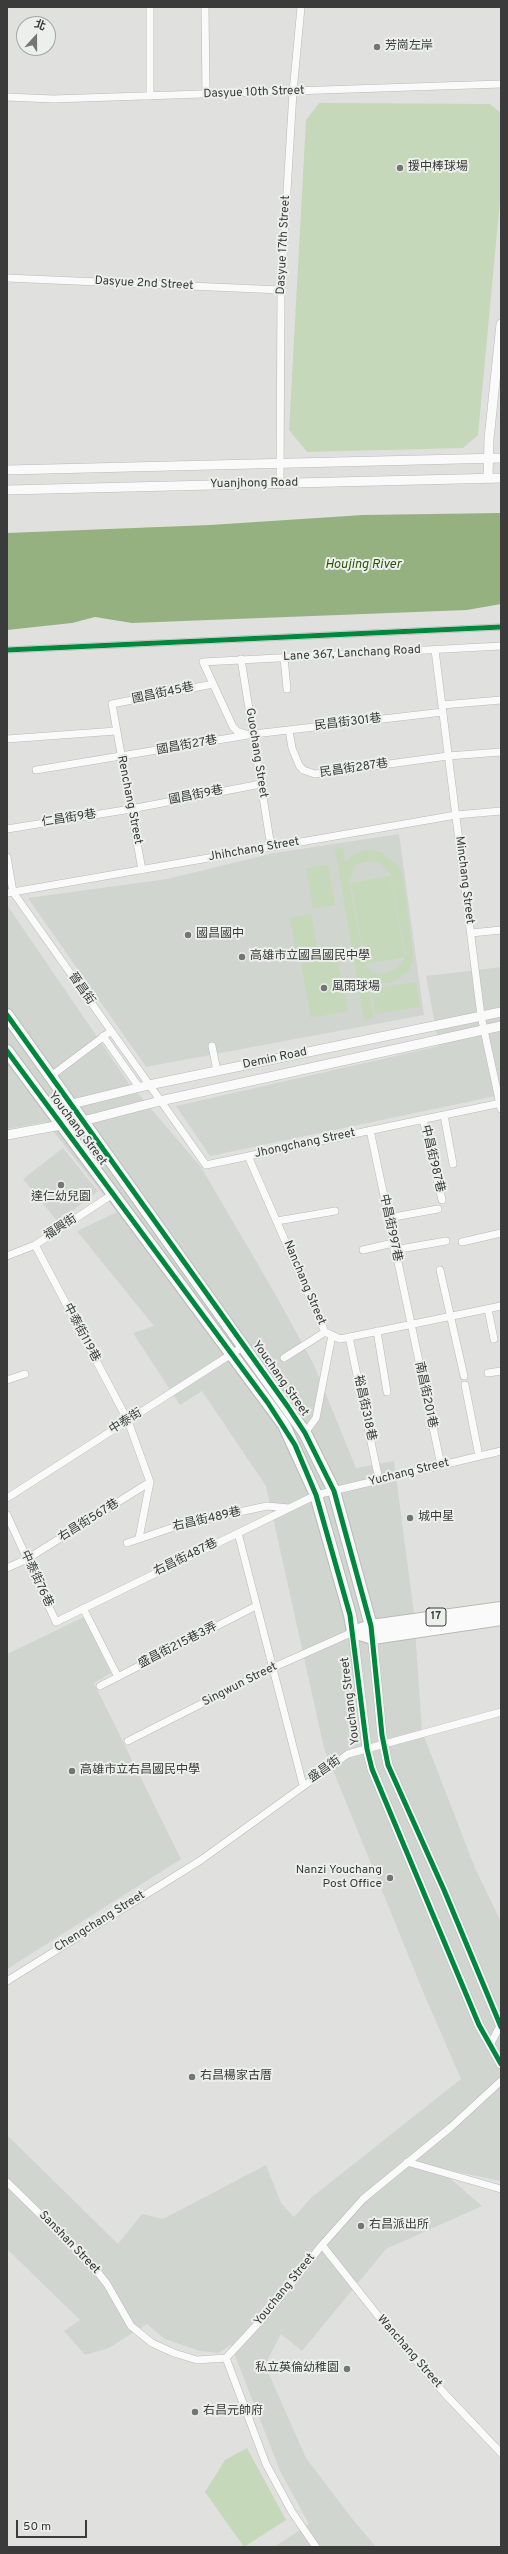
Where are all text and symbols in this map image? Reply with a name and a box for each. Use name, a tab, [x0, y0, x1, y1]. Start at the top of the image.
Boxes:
north arrow	[16, 16, 56, 56]
text: 北	[32, 17, 48, 34]
place label: 芳崗左岸	[385, 40, 433, 54]
marker: 芳崗左岸	[372, 42, 382, 52]
street label: Dasyue 10th Street	[203, 84, 305, 102]
place label: 援中棒球場	[408, 161, 468, 175]
marker: 援中棒球場	[395, 163, 405, 173]
street label: Dasyue 17th Street	[274, 195, 294, 295]
street label: Dasyue 2nd Street	[94, 274, 194, 294]
street label: Yuanjhong Road	[210, 476, 298, 492]
water label: Houjing River	[325, 557, 401, 573]
street label: Lane 367, Lanchang Road	[283, 643, 421, 665]
street label: 國昌街45巷	[131, 680, 195, 708]
street label: Guochang Street	[242, 707, 270, 799]
street label: 民昌街301巷	[314, 712, 382, 734]
street label: 國昌街27巷	[155, 734, 219, 758]
street label: Renchang Street	[113, 754, 145, 846]
street label: 民昌街287巷	[319, 757, 389, 781]
street label: 國昌街9巷	[168, 784, 224, 808]
street label: 仁昌街9巷	[41, 808, 97, 830]
street label: Jhihchang Street	[207, 835, 301, 865]
street label: Minchang Street	[451, 835, 477, 925]
place label: 國昌國中	[196, 928, 244, 942]
marker: 國昌國中	[183, 930, 193, 940]
place label: 高雄市立國昌國民中學	[250, 950, 370, 964]
marker: 高雄市立國昌國民中學	[237, 952, 247, 962]
street label: 晉昌街	[65, 970, 97, 1008]
place label: 風雨球場	[332, 981, 380, 995]
marker: 風雨球場	[319, 983, 329, 993]
street label: Demin Road	[242, 1045, 308, 1073]
street label: Youchang Street	[45, 1089, 109, 1169]
street label: 中昌街987巷	[417, 1124, 447, 1194]
street label: Jhongchang Street	[253, 1126, 357, 1162]
marker: 達仁幼兒園	[56, 1180, 66, 1190]
place label: 達仁幼兒園	[31, 1191, 91, 1205]
street label: 中昌街997巷	[376, 1193, 404, 1263]
street label: 福興街	[42, 1212, 80, 1244]
street label: Nanchang Street	[280, 1239, 328, 1327]
street label: 中泰街119巷	[60, 1301, 102, 1365]
street label: Youchang Street	[249, 1339, 311, 1419]
street label: 南昌街201巷	[411, 1360, 439, 1430]
street label: 裕昌街318巷	[350, 1374, 378, 1442]
street label: 中泰街	[107, 1406, 145, 1438]
street label: Yuchang Street	[367, 1456, 451, 1490]
street label: 右昌街567巷	[56, 1497, 122, 1545]
street label: 右昌街489巷	[171, 1505, 243, 1535]
place label: 城中星	[418, 1511, 454, 1525]
marker: 城中星	[405, 1513, 415, 1523]
street label: 右昌街487巷	[152, 1536, 220, 1580]
street label: 中泰街76巷	[17, 1548, 55, 1610]
road number: 17	[426, 1608, 446, 1626]
street label: 盛昌街215巷3弄	[136, 1620, 220, 1672]
street label: Youchang Street	[338, 1656, 364, 1746]
street label: Singwun Street	[200, 1660, 280, 1710]
street label: 盛昌街	[306, 1754, 344, 1786]
place label: 高雄市立右昌國民中學	[80, 1764, 200, 1778]
marker: 高雄市立右昌國民中學	[67, 1766, 77, 1776]
place label: Nanzi Youchang Post Office	[296, 1864, 382, 1892]
marker: Nanzi Youchang Post Office	[385, 1873, 395, 1883]
street label: Chengchang Street	[52, 1888, 148, 1956]
place label: 右昌楊家古厝	[200, 2070, 272, 2084]
marker: 右昌楊家古厝	[187, 2072, 197, 2082]
street label: Sanshan Street	[35, 2209, 103, 2277]
place label: 右昌派出所	[369, 2219, 429, 2233]
marker: 右昌派出所	[356, 2221, 366, 2231]
street label: Youchang Street	[251, 2251, 319, 2329]
street label: Wanchang Street	[373, 2313, 445, 2391]
place label: 私立英倫幼稚園	[255, 2362, 339, 2376]
marker: 私立英倫幼稚園	[342, 2364, 352, 2374]
place label: 右昌元帥府	[203, 2405, 263, 2419]
marker: 右昌元帥府	[190, 2407, 200, 2417]
scale bar	[18, 2512, 89, 2538]
text: 50 m	[23, 2519, 51, 2535]

